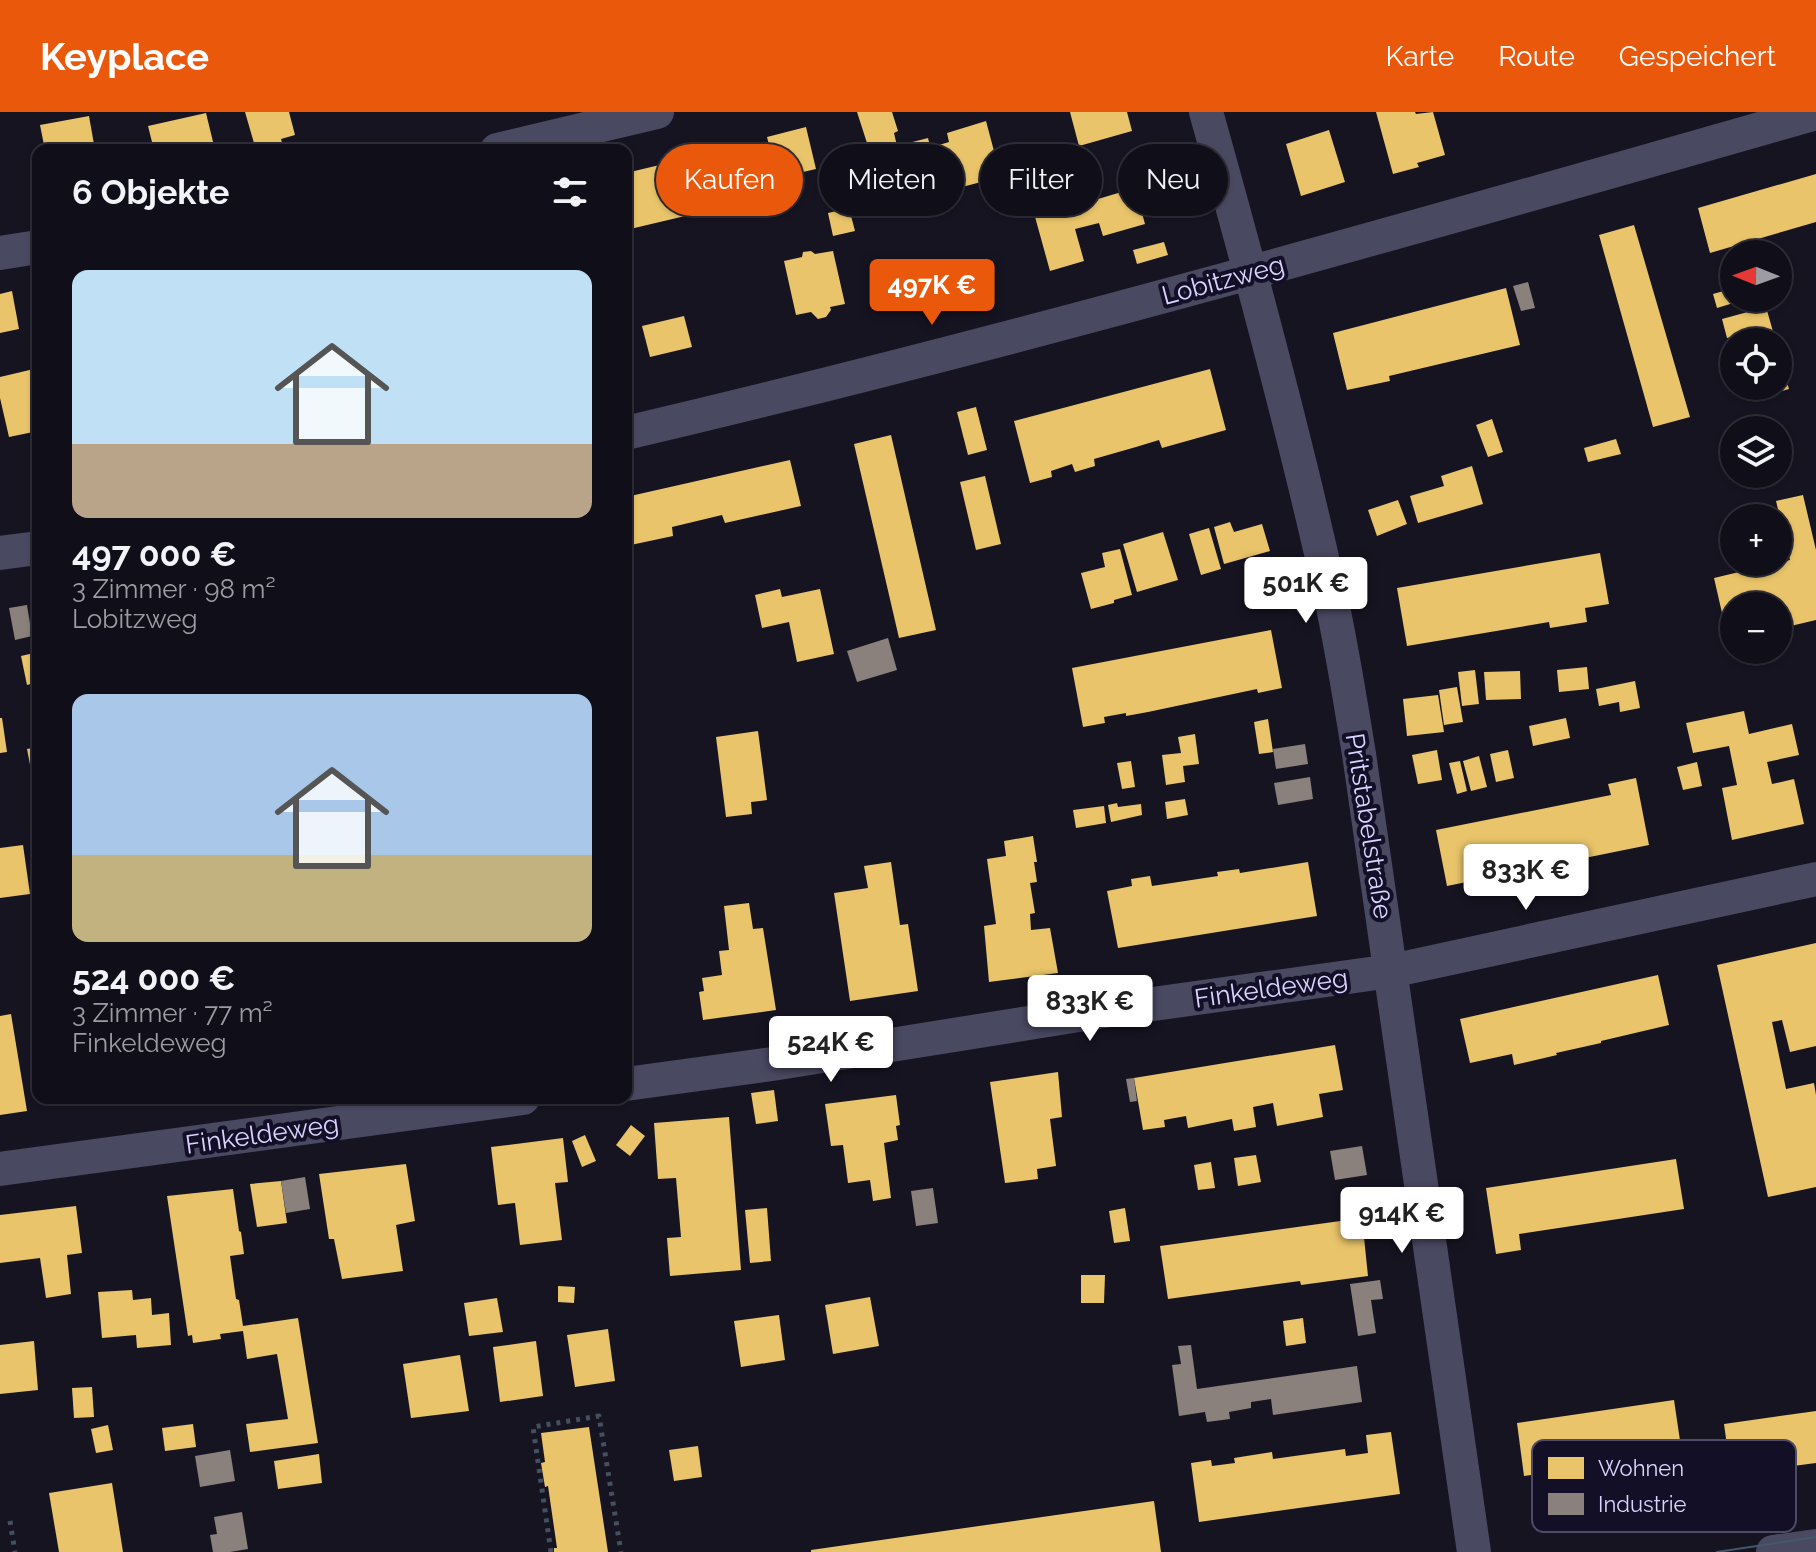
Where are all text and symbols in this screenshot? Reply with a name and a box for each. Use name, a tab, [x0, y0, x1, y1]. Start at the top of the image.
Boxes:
text: Keyplace	[40, 34, 209, 79]
text: Karte	[1385, 40, 1454, 73]
text: Route	[1498, 40, 1575, 73]
text: Gespeichert	[1619, 40, 1776, 73]
chip: Kaufen	[656, 144, 803, 216]
chip: Mieten	[819, 144, 964, 216]
chip: Filter	[980, 144, 1102, 216]
chip: Neu	[1118, 144, 1228, 216]
icon: filters	[548, 170, 592, 214]
text: 6 Objekte	[72, 172, 229, 212]
north arrow	[1720, 240, 1792, 312]
map controls	[1720, 240, 1792, 664]
street label: Lobitzweg	[1158, 249, 1288, 311]
pin: 497K €	[867, 259, 997, 327]
text: 497K €	[888, 270, 976, 300]
icon: home	[260, 322, 404, 466]
button: locate	[1720, 328, 1792, 400]
button: layers	[1720, 416, 1792, 488]
button: +	[1720, 504, 1792, 576]
text: 497 000 €	[72, 534, 237, 574]
pin: 501K €	[1241, 557, 1371, 625]
text: 501K €	[1262, 568, 1350, 598]
text: 3 Zimmer · 98 m²	[72, 574, 276, 604]
button: −	[1720, 592, 1792, 664]
text: Lobitzweg	[72, 604, 198, 634]
street label: Pritstabelstraße	[1340, 731, 1398, 921]
icon: home	[260, 746, 404, 890]
pin: 833K €	[1461, 844, 1591, 912]
text: 833K €	[1482, 855, 1570, 885]
text: 524 000 €	[72, 958, 236, 998]
street label: Finkeldeweg	[1192, 962, 1350, 1014]
pin: 833K €	[1025, 975, 1155, 1043]
text: 833K €	[1046, 986, 1134, 1016]
text: 3 Zimmer · 77 m²	[72, 998, 273, 1028]
pin: 524K €	[766, 1016, 896, 1084]
text: 524K €	[787, 1027, 875, 1057]
text: Finkeldeweg	[72, 1028, 227, 1058]
street label: Finkeldeweg	[183, 1108, 341, 1160]
pin: 914K €	[1337, 1187, 1467, 1255]
text: 914K €	[1358, 1198, 1446, 1228]
legend	[1532, 1440, 1796, 1532]
text: Wohnen	[1598, 1455, 1684, 1481]
text: Industrie	[1598, 1491, 1687, 1517]

